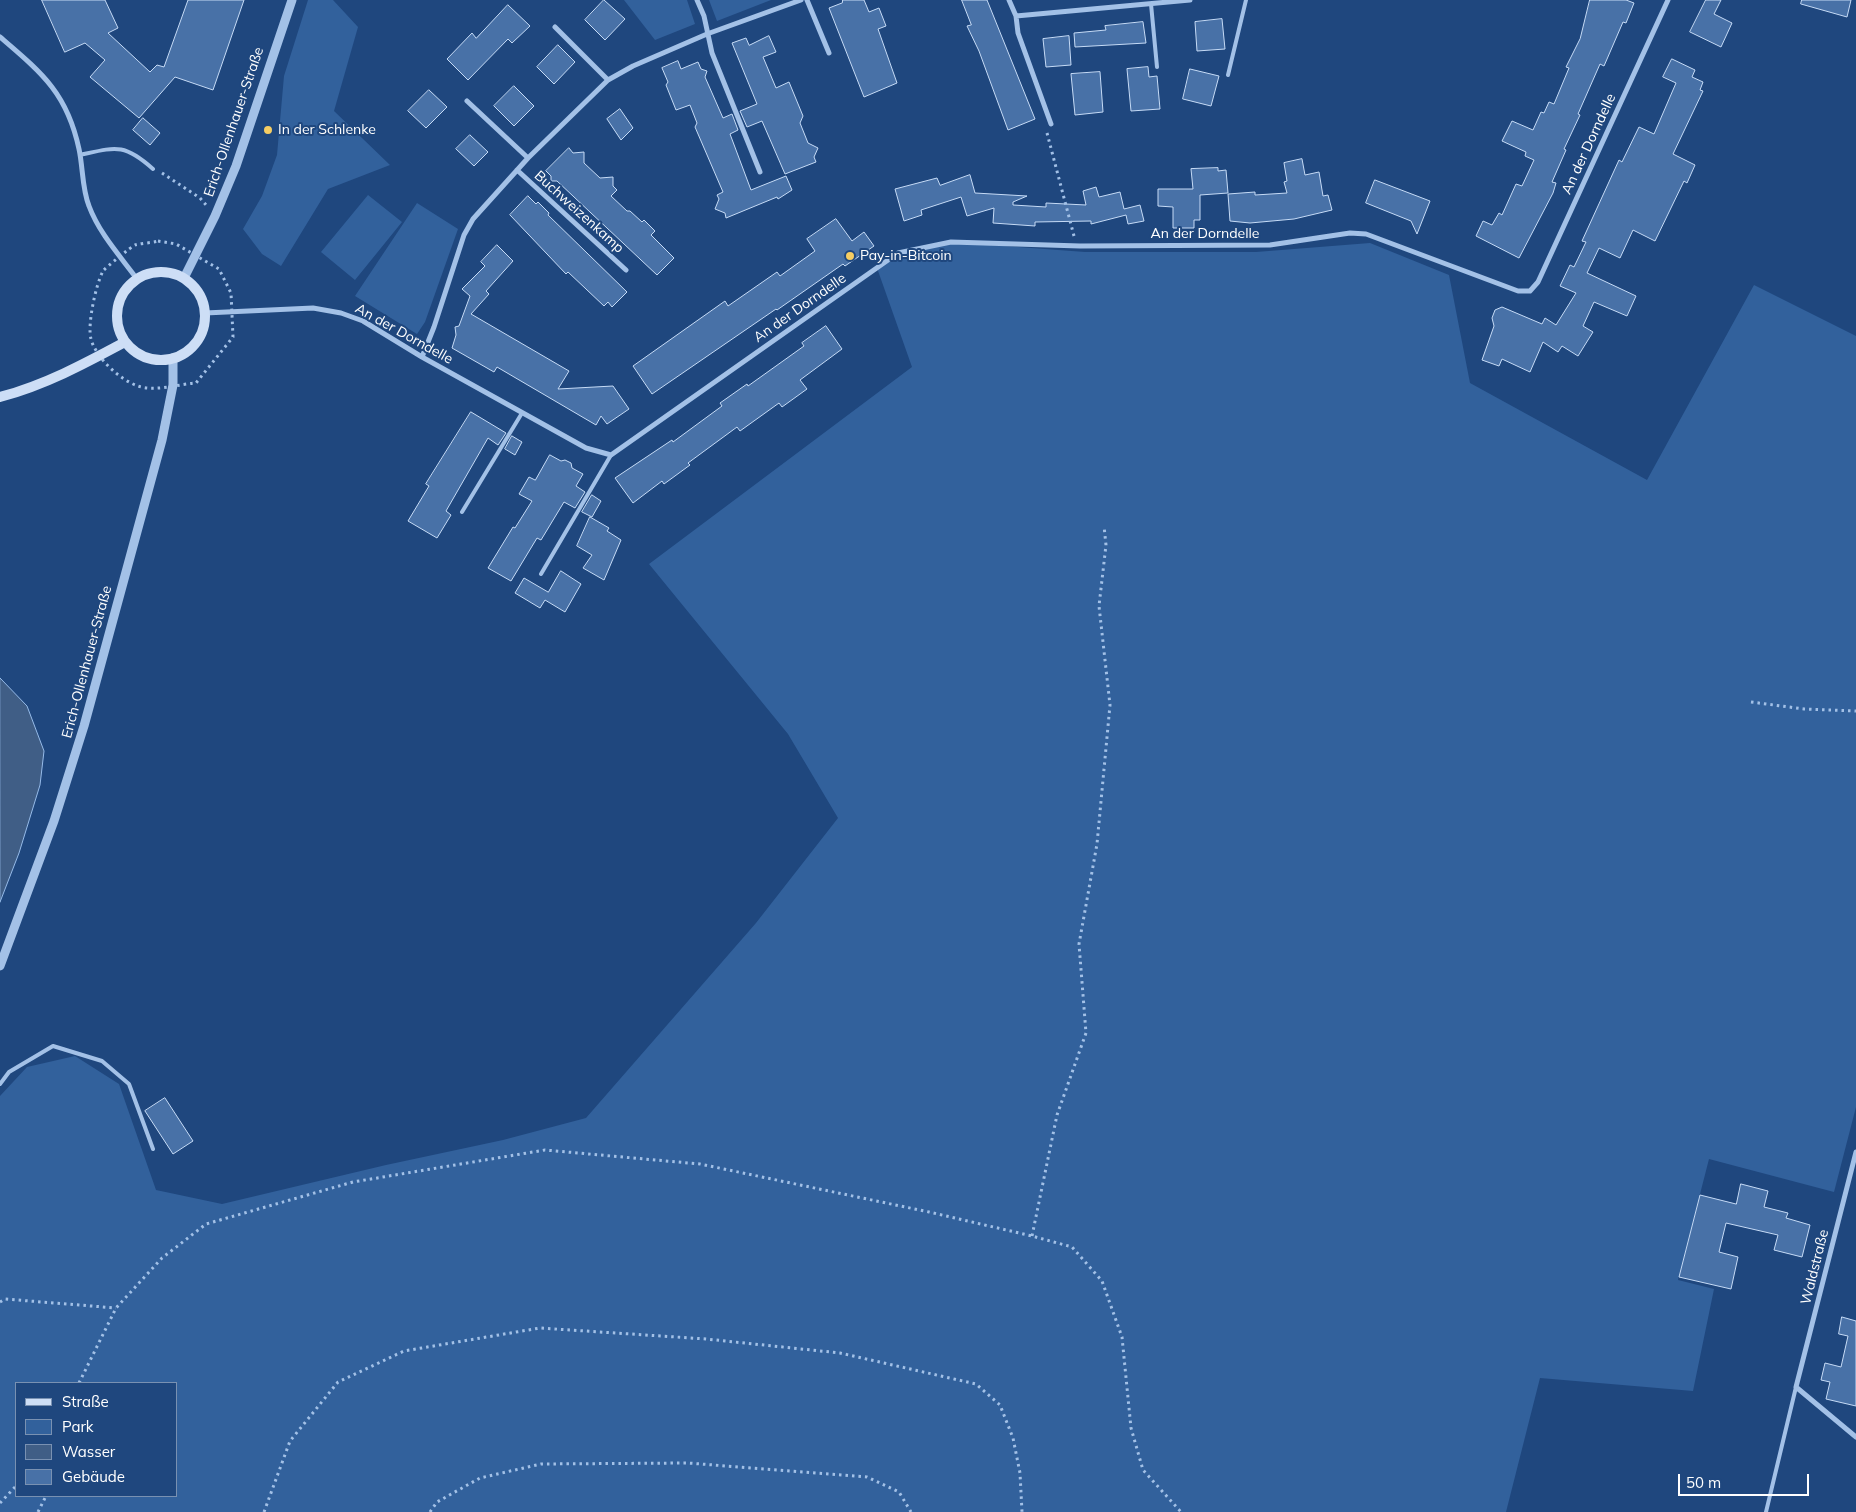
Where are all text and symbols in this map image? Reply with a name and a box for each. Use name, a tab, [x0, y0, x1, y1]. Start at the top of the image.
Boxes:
street label: Erich-Ollenhauer-Straße	[200, 45, 268, 199]
street label: An der Dorndelle	[1558, 91, 1620, 197]
place label: In der Schlenke	[278, 122, 376, 138]
marker: In der Schlenke	[262, 124, 274, 136]
street label: Buchweizenkamp	[531, 167, 627, 257]
street label: An der Dorndelle	[1151, 226, 1259, 242]
place label: Pay-in-Bitcoin	[860, 248, 952, 264]
marker: Pay-in-Bitcoin	[844, 250, 856, 262]
street label: An der Dorndelle	[751, 270, 849, 346]
street label: An der Dorndelle	[352, 300, 456, 368]
street label: Erich-Ollenhauer-Straße	[59, 584, 115, 740]
street label: Waldstraße	[1798, 1228, 1832, 1306]
legend	[15, 1382, 178, 1497]
text: Straße	[62, 1392, 109, 1411]
text: Park	[62, 1417, 94, 1436]
text: Wasser	[62, 1442, 115, 1461]
scale bar	[1681, 1464, 1812, 1496]
text: Gebäude	[62, 1467, 125, 1486]
text: 50 m	[1686, 1473, 1721, 1492]

